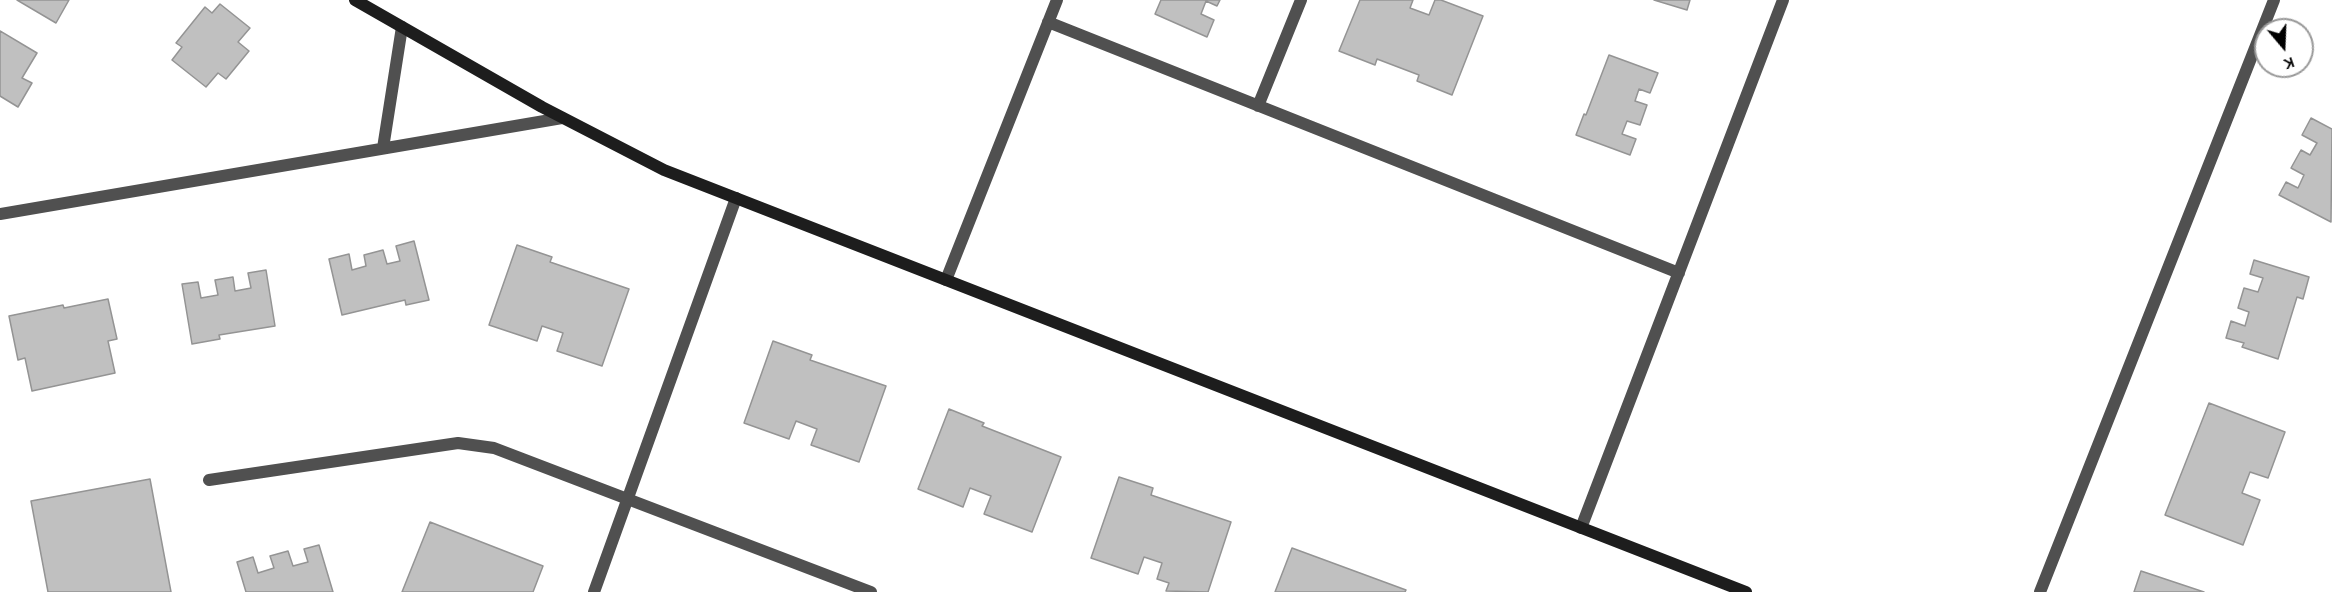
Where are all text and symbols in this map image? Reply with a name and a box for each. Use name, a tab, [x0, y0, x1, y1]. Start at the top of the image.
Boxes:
north arrow	[2254, 18, 2314, 78]
text: K	[2281, 53, 2297, 74]

